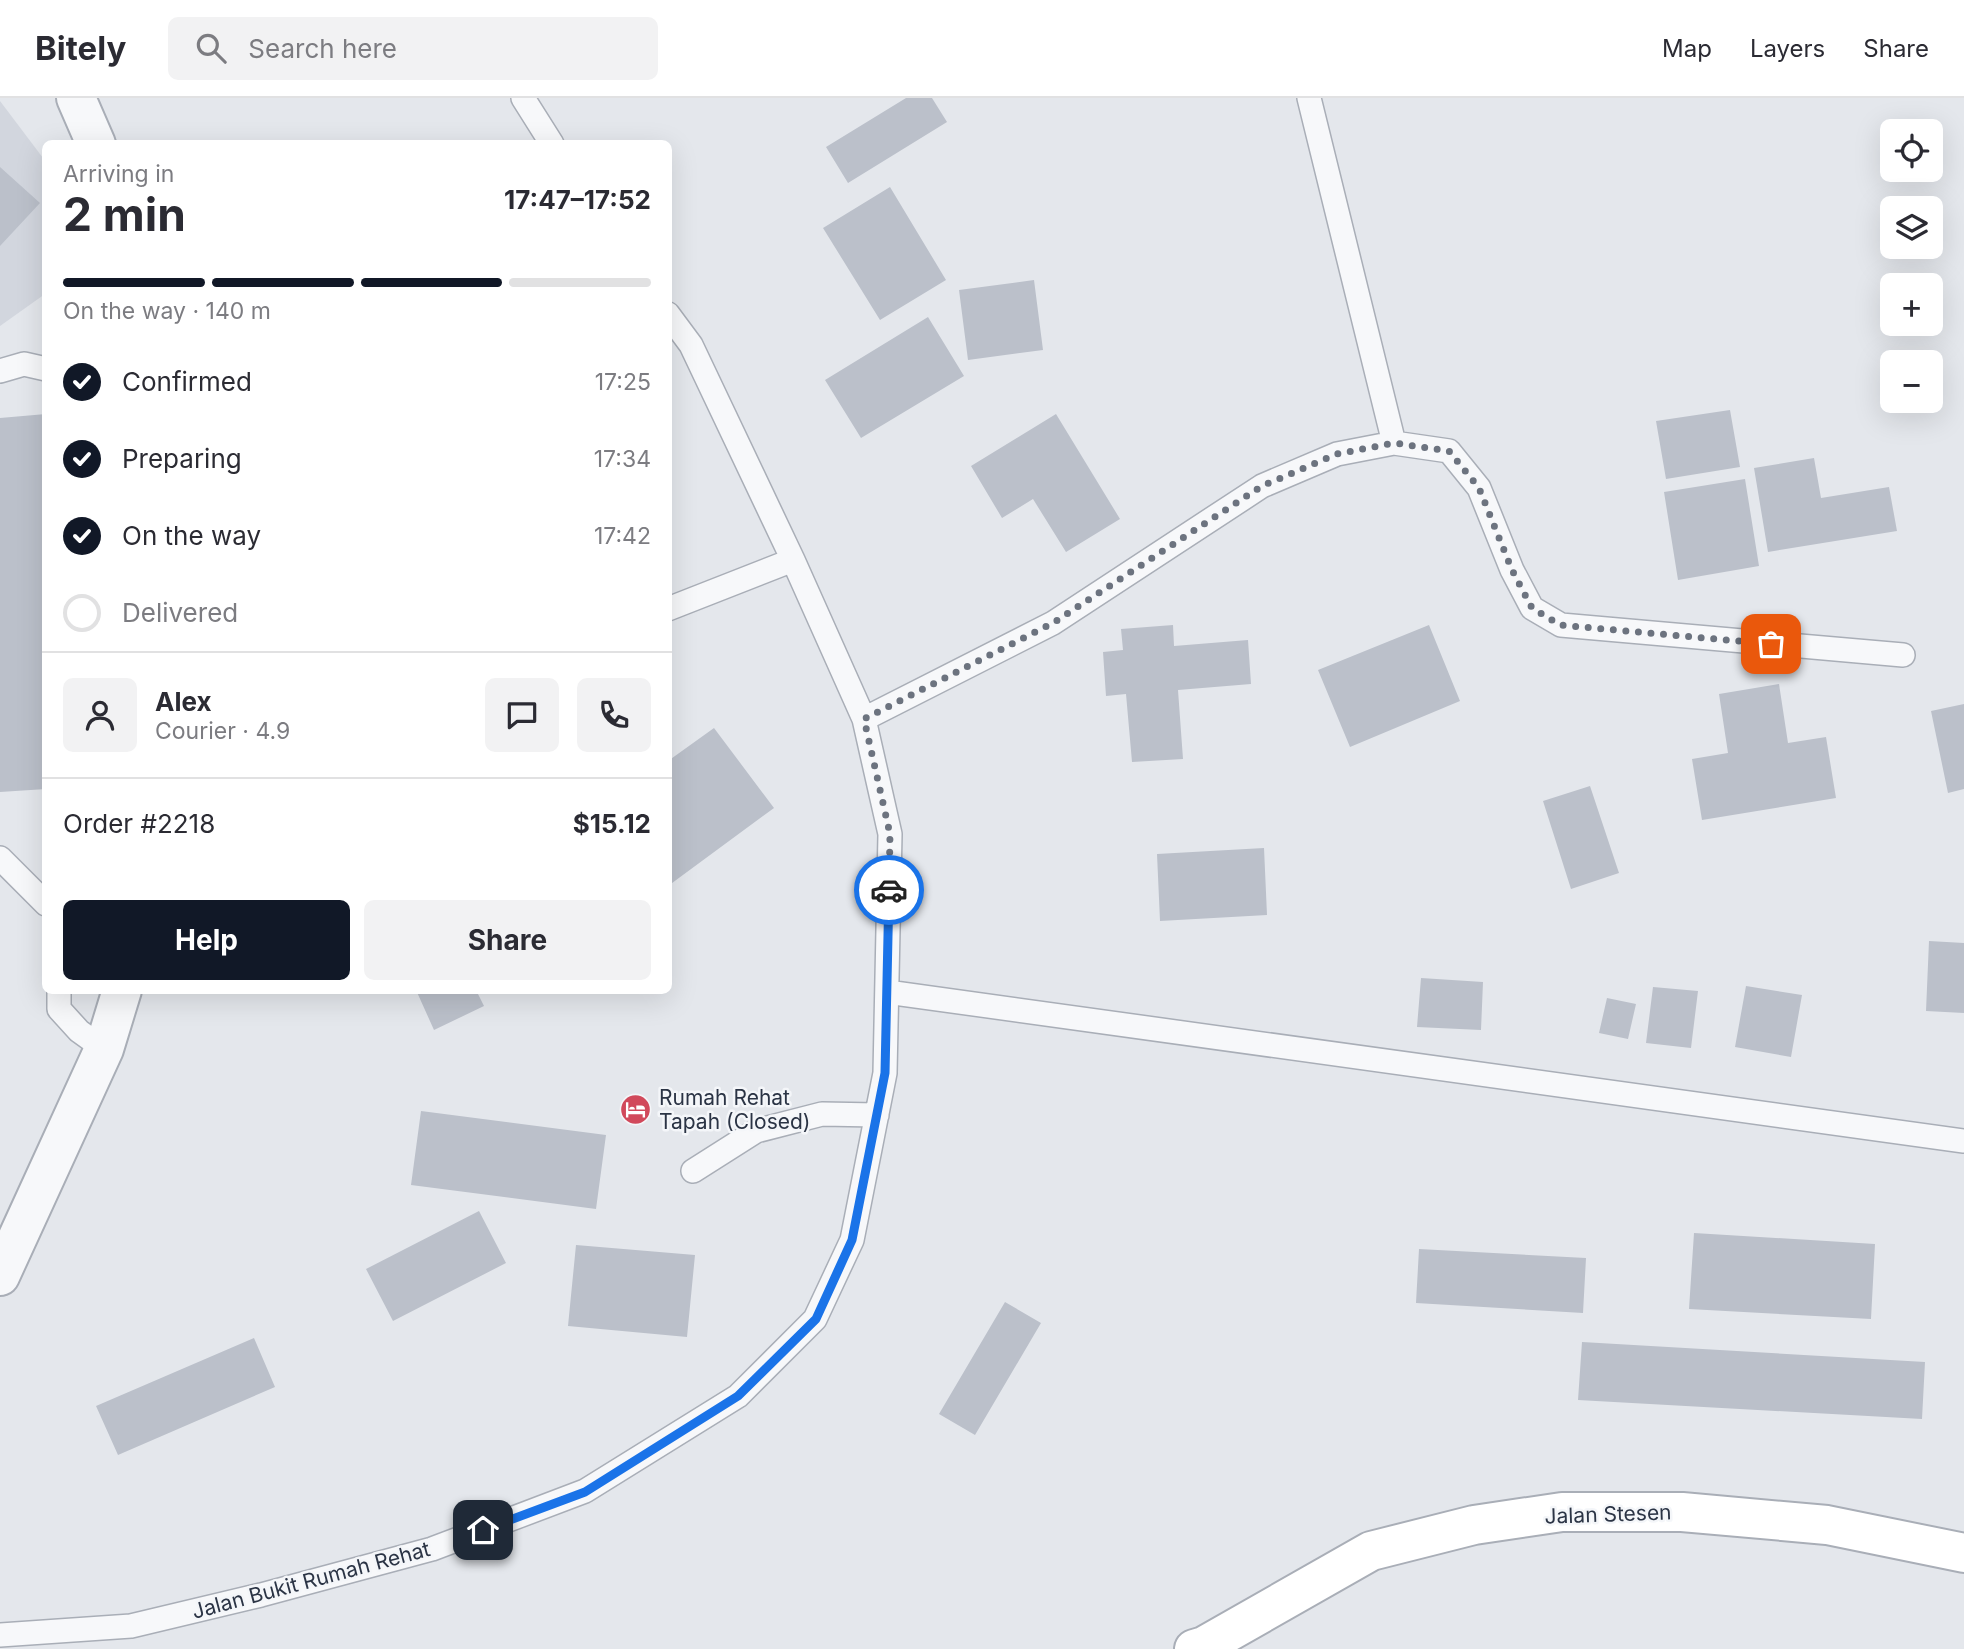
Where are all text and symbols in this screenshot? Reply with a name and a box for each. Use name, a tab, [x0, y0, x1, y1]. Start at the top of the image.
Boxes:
search box	[168, 17, 658, 80]
text: Bitely	[35, 28, 126, 68]
icon: search	[192, 29, 230, 67]
text: Search here	[248, 33, 397, 64]
text: Map	[1662, 34, 1712, 63]
text: Layers	[1750, 34, 1825, 63]
text: Share	[1863, 34, 1929, 63]
map controls	[1880, 119, 1943, 413]
button: locate	[1880, 119, 1943, 182]
text: Arriving in	[63, 160, 174, 188]
text: 17:47–17:52	[504, 184, 651, 215]
text: 2 min	[63, 186, 186, 242]
button: layers	[1880, 196, 1943, 259]
button: +	[1880, 273, 1943, 336]
text: On the way · 140 m	[63, 297, 271, 325]
button: −	[1880, 350, 1943, 413]
icon: check	[63, 363, 101, 401]
text: Confirmed	[122, 366, 252, 397]
text: 17:25	[595, 368, 651, 396]
icon: check	[63, 440, 101, 478]
text: Preparing	[122, 443, 242, 474]
text: 17:34	[594, 445, 651, 473]
icon: check	[63, 517, 101, 555]
text: On the way	[122, 520, 261, 551]
text: 17:42	[594, 522, 651, 550]
text: Delivered	[122, 597, 238, 628]
pin	[1741, 614, 1801, 674]
icon: bag	[1752, 625, 1790, 663]
button: person	[63, 678, 137, 752]
button: chat	[485, 678, 559, 752]
button: phone	[577, 678, 651, 752]
text: Alex	[155, 686, 212, 717]
text: Courier · 4.9	[155, 717, 290, 745]
text: Order #2218	[63, 808, 215, 839]
text: $15.12	[573, 808, 651, 839]
courier	[854, 855, 924, 925]
icon: car	[870, 871, 908, 909]
button: Help	[63, 900, 350, 980]
button: Share	[364, 900, 651, 980]
place label: Rumah Rehat Tapah (Closed)	[659, 1085, 811, 1134]
hotel icon: Rumah Rehat Tapah (Closed)	[619, 1092, 653, 1126]
street label: Jalan Stesen	[1544, 1499, 1672, 1529]
pin	[453, 1500, 513, 1560]
icon: home	[464, 1511, 502, 1549]
street label: Jalan Bukit Rumah Rehat	[189, 1536, 433, 1624]

